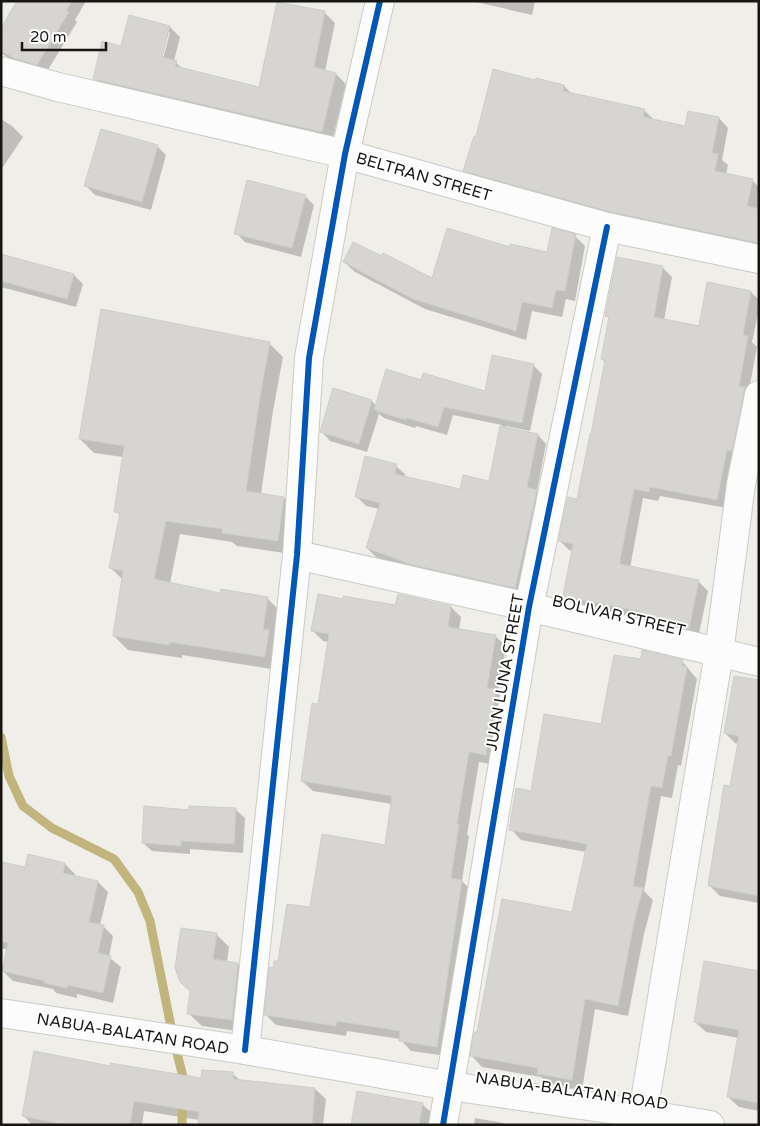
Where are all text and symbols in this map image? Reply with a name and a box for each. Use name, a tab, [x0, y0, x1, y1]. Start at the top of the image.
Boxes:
scale bar	[22, 20, 106, 52]
text: 20 m	[30, 28, 67, 46]
street label: BELTRAN STREET	[354, 148, 494, 206]
street label: BOLIVAR STREET	[550, 591, 688, 641]
street label: JUAN LUNA STREET	[481, 592, 529, 752]
street label: NABUA-BALATAN ROAD	[35, 1009, 230, 1059]
street label: NABUA-BALATAN ROAD	[474, 1068, 670, 1114]

